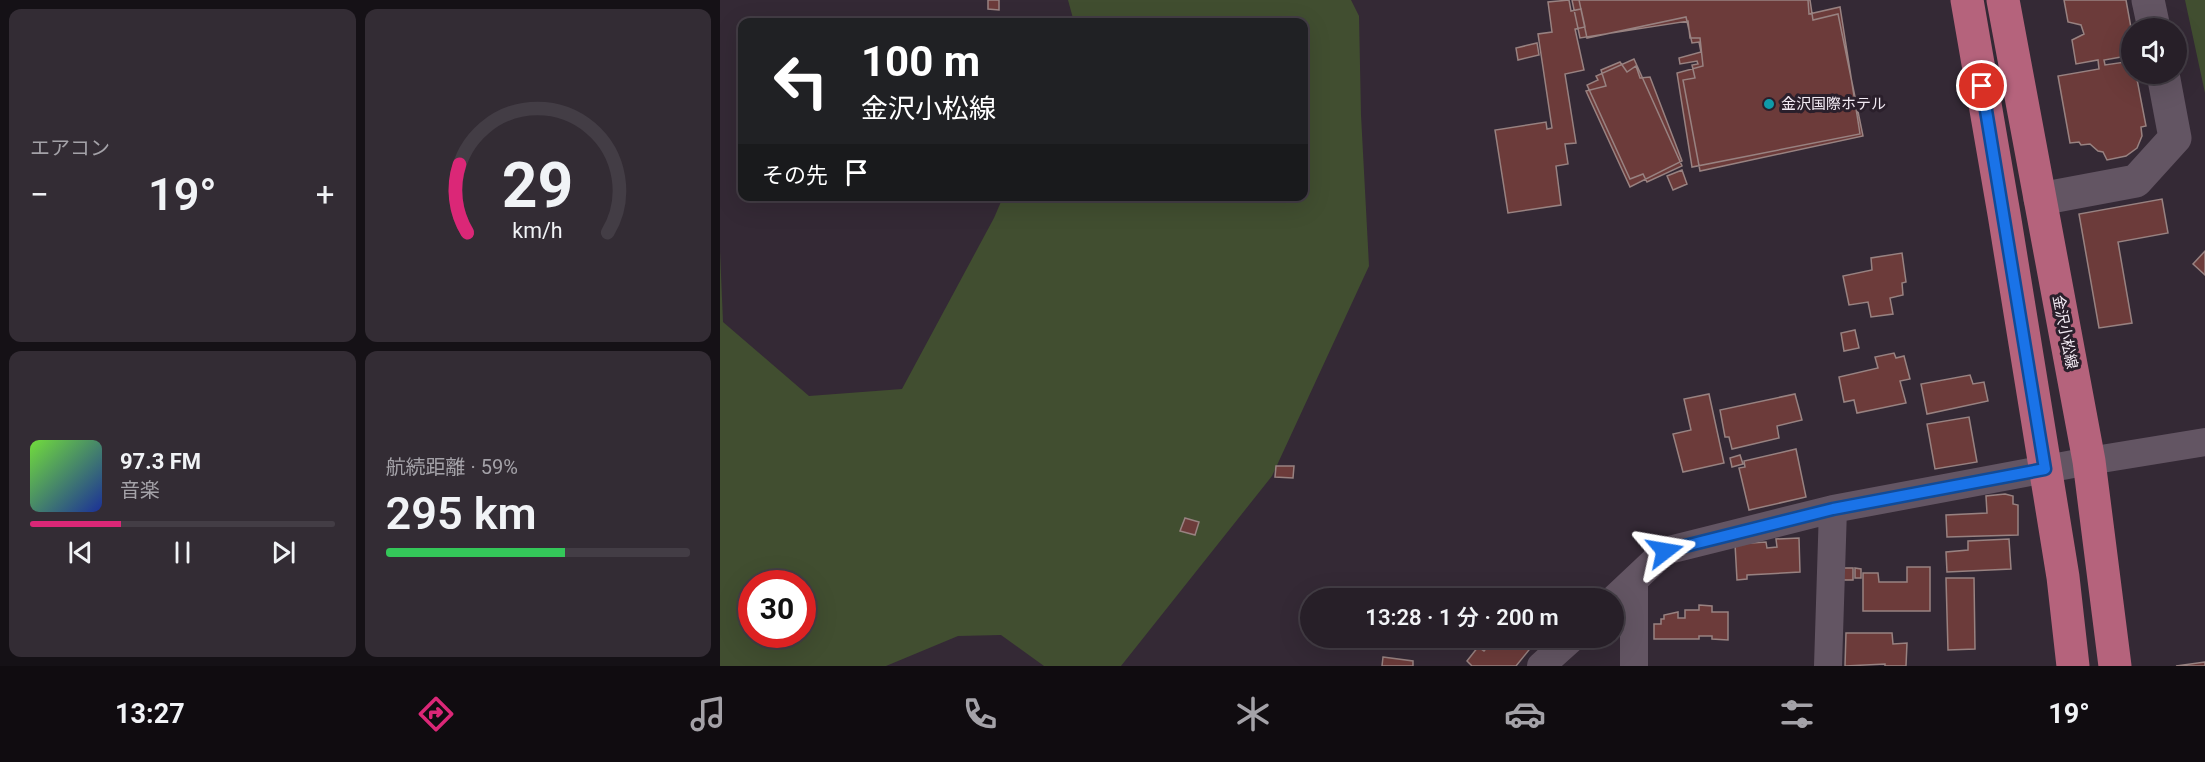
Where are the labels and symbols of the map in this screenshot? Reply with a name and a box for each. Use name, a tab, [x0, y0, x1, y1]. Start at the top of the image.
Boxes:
pin	[1956, 60, 2007, 111]
place label: 金沢国際ホテル	[1781, 95, 1886, 113]
marker: 金沢国際ホテル	[1762, 97, 1776, 111]
street label: 金沢小松線	[2049, 293, 2081, 371]
position arrow	[1633, 519, 1697, 583]
speed limit sign: 30	[738, 570, 816, 648]

